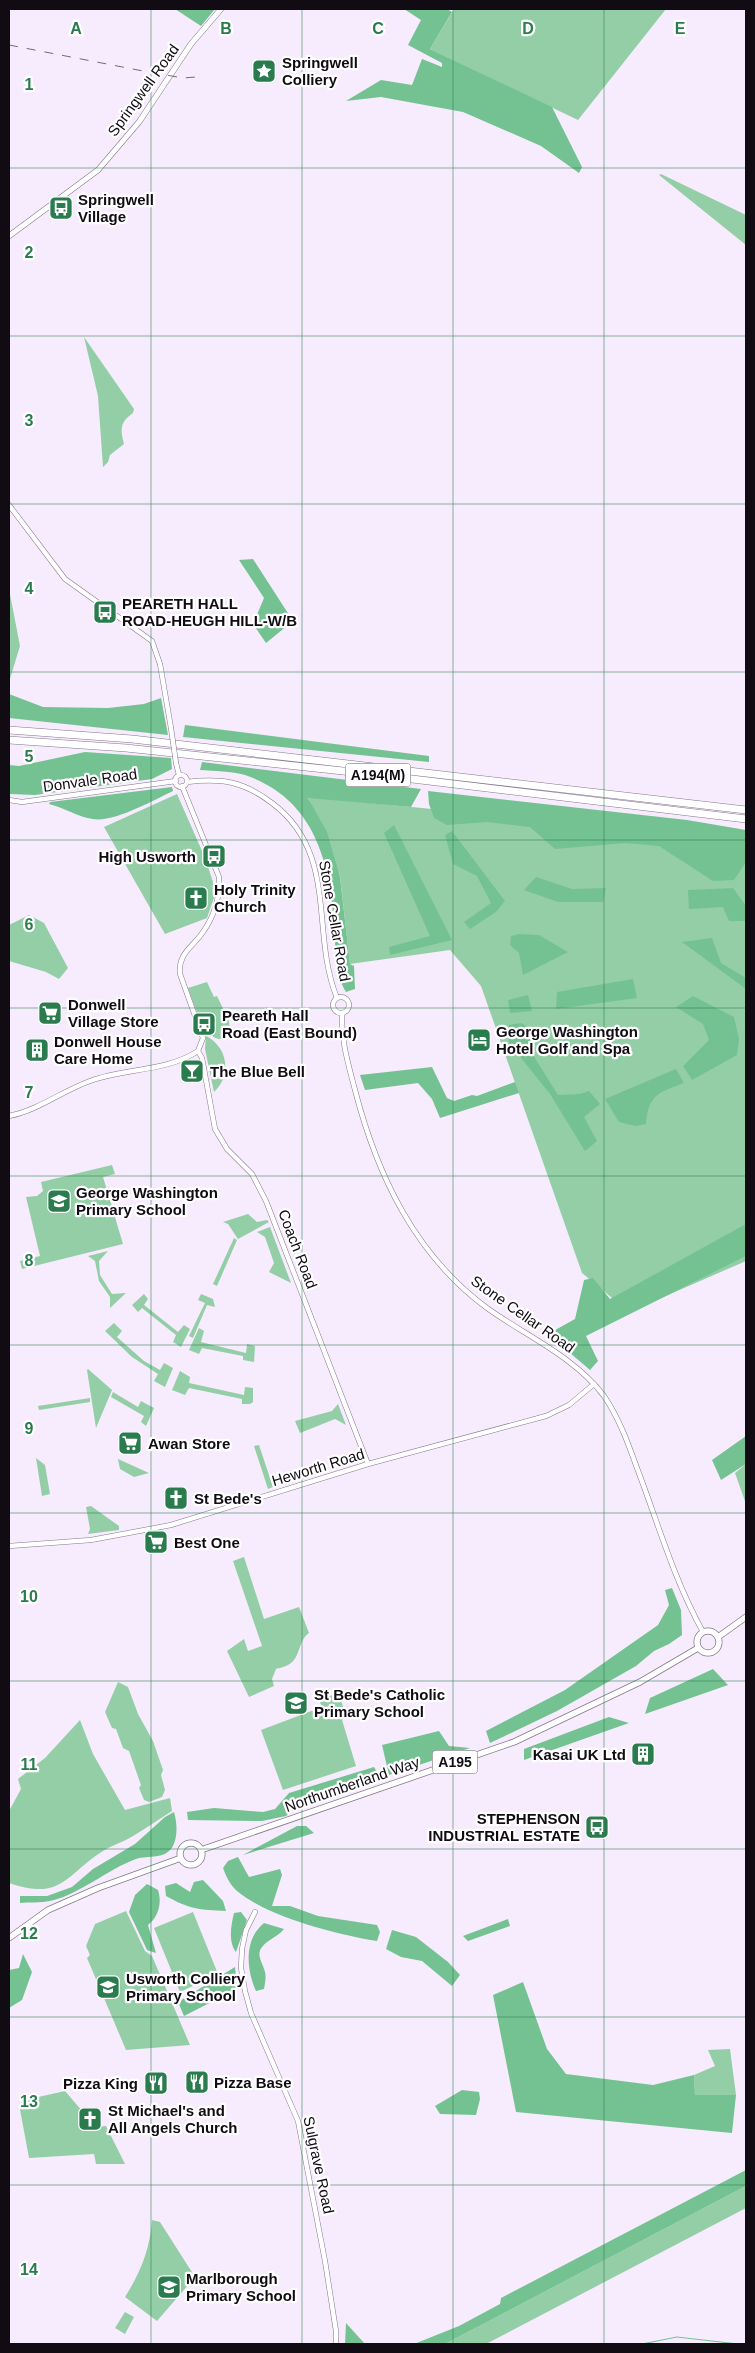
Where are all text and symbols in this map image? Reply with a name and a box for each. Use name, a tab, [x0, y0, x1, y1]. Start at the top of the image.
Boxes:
text: A	[70, 20, 82, 37]
text: B	[220, 20, 232, 37]
text: C	[372, 20, 384, 37]
text: D	[522, 20, 534, 37]
text: E	[675, 20, 686, 37]
street label: Springwell Road	[104, 41, 182, 139]
place label: Springwell Colliery	[282, 54, 358, 88]
place icon: Springwell Colliery	[251, 58, 277, 84]
text: 1	[25, 76, 34, 93]
place label: Springwell Village	[78, 191, 154, 225]
bus stop icon: Springwell Village	[48, 195, 74, 221]
text: 2	[25, 244, 34, 261]
text: 3	[25, 412, 34, 429]
text: 4	[25, 580, 34, 597]
place label: PEARETH HALL ROAD-HEUGH HILL-W/B	[122, 595, 297, 629]
bus stop icon: PEARETH HALL ROAD-HEUGH HILL-W/B	[92, 599, 118, 625]
text: 5	[25, 748, 34, 765]
road number: A194(M)	[346, 764, 410, 786]
street label: Donvale Road	[42, 765, 138, 795]
bus stop icon: High Usworth	[201, 843, 227, 869]
place label: High Usworth	[99, 848, 196, 865]
street label: Stone Cellar Road	[316, 859, 354, 983]
place label: Holy Trinity Church	[214, 881, 296, 915]
church icon: Holy Trinity Church	[183, 885, 209, 911]
text: 6	[25, 916, 34, 933]
place label: Donwell Village Store	[68, 996, 159, 1030]
supermarket icon: Donwell Village Store	[37, 1000, 63, 1026]
place label: Peareth Hall Road (East Bound)	[222, 1007, 357, 1041]
bus stop icon: Peareth Hall Road (East Bound)	[191, 1011, 217, 1037]
place label: George Washington Hotel Golf and Spa	[496, 1023, 638, 1057]
hotel icon: George Washington Hotel Golf and Spa	[466, 1027, 492, 1053]
place label: Donwell House Care Home	[54, 1033, 162, 1067]
building icon: Donwell House Care Home	[24, 1037, 50, 1063]
bar icon: The Blue Bell	[179, 1058, 205, 1084]
place label: The Blue Bell	[210, 1063, 305, 1080]
text: 7	[25, 1084, 34, 1101]
place label: George Washington Primary School	[76, 1184, 218, 1218]
school or university icon: George Washington Primary School	[46, 1188, 72, 1214]
street label: Coach Road	[275, 1207, 321, 1291]
text: 8	[25, 1252, 34, 1269]
street label: Stone Cellar Road	[468, 1272, 578, 1356]
text: 9	[25, 1420, 34, 1437]
supermarket icon: Awan Store	[117, 1430, 143, 1456]
place label: Awan Store	[148, 1435, 230, 1452]
street label: Heworth Road	[270, 1445, 366, 1489]
church icon: St Bede's	[163, 1485, 189, 1511]
place label: St Bede's	[194, 1490, 262, 1507]
supermarket icon: Best One	[143, 1529, 169, 1555]
place label: Best One	[174, 1534, 240, 1551]
text: 10	[20, 1588, 38, 1605]
place label: St Bede's Catholic Primary School	[314, 1686, 445, 1720]
school or university icon: St Bede's Catholic Primary School	[283, 1690, 309, 1716]
building icon: Kasai UK Ltd	[630, 1741, 656, 1767]
place label: Kasai UK Ltd	[533, 1746, 626, 1763]
road number: A195	[432, 1750, 478, 1774]
street label: Northumberland Way	[282, 1753, 422, 1815]
text: 11	[21, 1756, 38, 1773]
place label: STEPHENSON INDUSTRIAL ESTATE	[428, 1810, 580, 1844]
bus stop icon: STEPHENSON INDUSTRIAL ESTATE	[584, 1814, 610, 1840]
text: 12	[20, 1925, 38, 1942]
place label: Usworth Colliery Primary School	[126, 1970, 246, 2004]
school or university icon: Usworth Colliery Primary School	[95, 1974, 121, 2000]
restaurant icon: Pizza Base	[184, 2069, 210, 2095]
restaurant icon: Pizza King	[143, 2070, 169, 2096]
place label: Pizza Base	[214, 2074, 292, 2091]
place label: Pizza King	[63, 2075, 138, 2092]
text: 13	[20, 2093, 38, 2110]
place label: St Michael's and All Angels Church	[108, 2102, 237, 2136]
church icon: St Michael's and All Angels Church	[77, 2106, 103, 2132]
street label: Sulgrave Road	[300, 2115, 338, 2215]
text: 14	[20, 2261, 38, 2278]
place label: Marlborough Primary School	[186, 2270, 296, 2304]
school or university icon: Marlborough Primary School	[156, 2274, 182, 2300]

